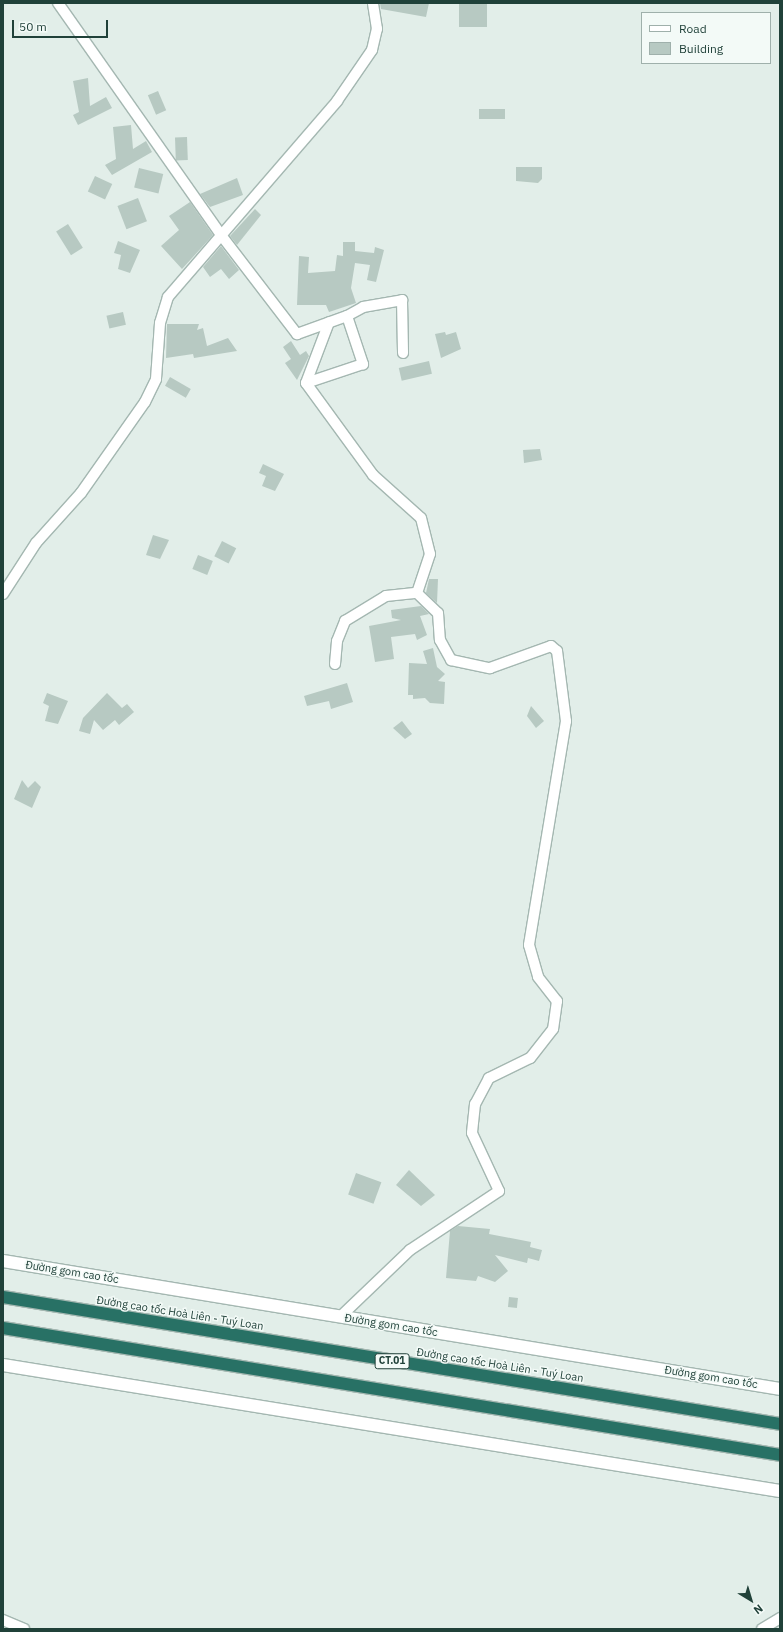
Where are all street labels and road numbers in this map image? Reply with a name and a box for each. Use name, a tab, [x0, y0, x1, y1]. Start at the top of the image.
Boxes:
street label: Đường gom cao tốc	[24, 1258, 120, 1286]
street label: Đường cao tốc Hoà Liên - Tuý Loan	[95, 1293, 265, 1333]
street label: Đường gom cao tốc	[343, 1311, 439, 1339]
street label: Đường cao tốc Hoà Liên - Tuý Loan	[415, 1345, 585, 1385]
road number: CT.01	[374, 1353, 410, 1369]
street label: Đường gom cao tốc	[663, 1363, 759, 1391]

